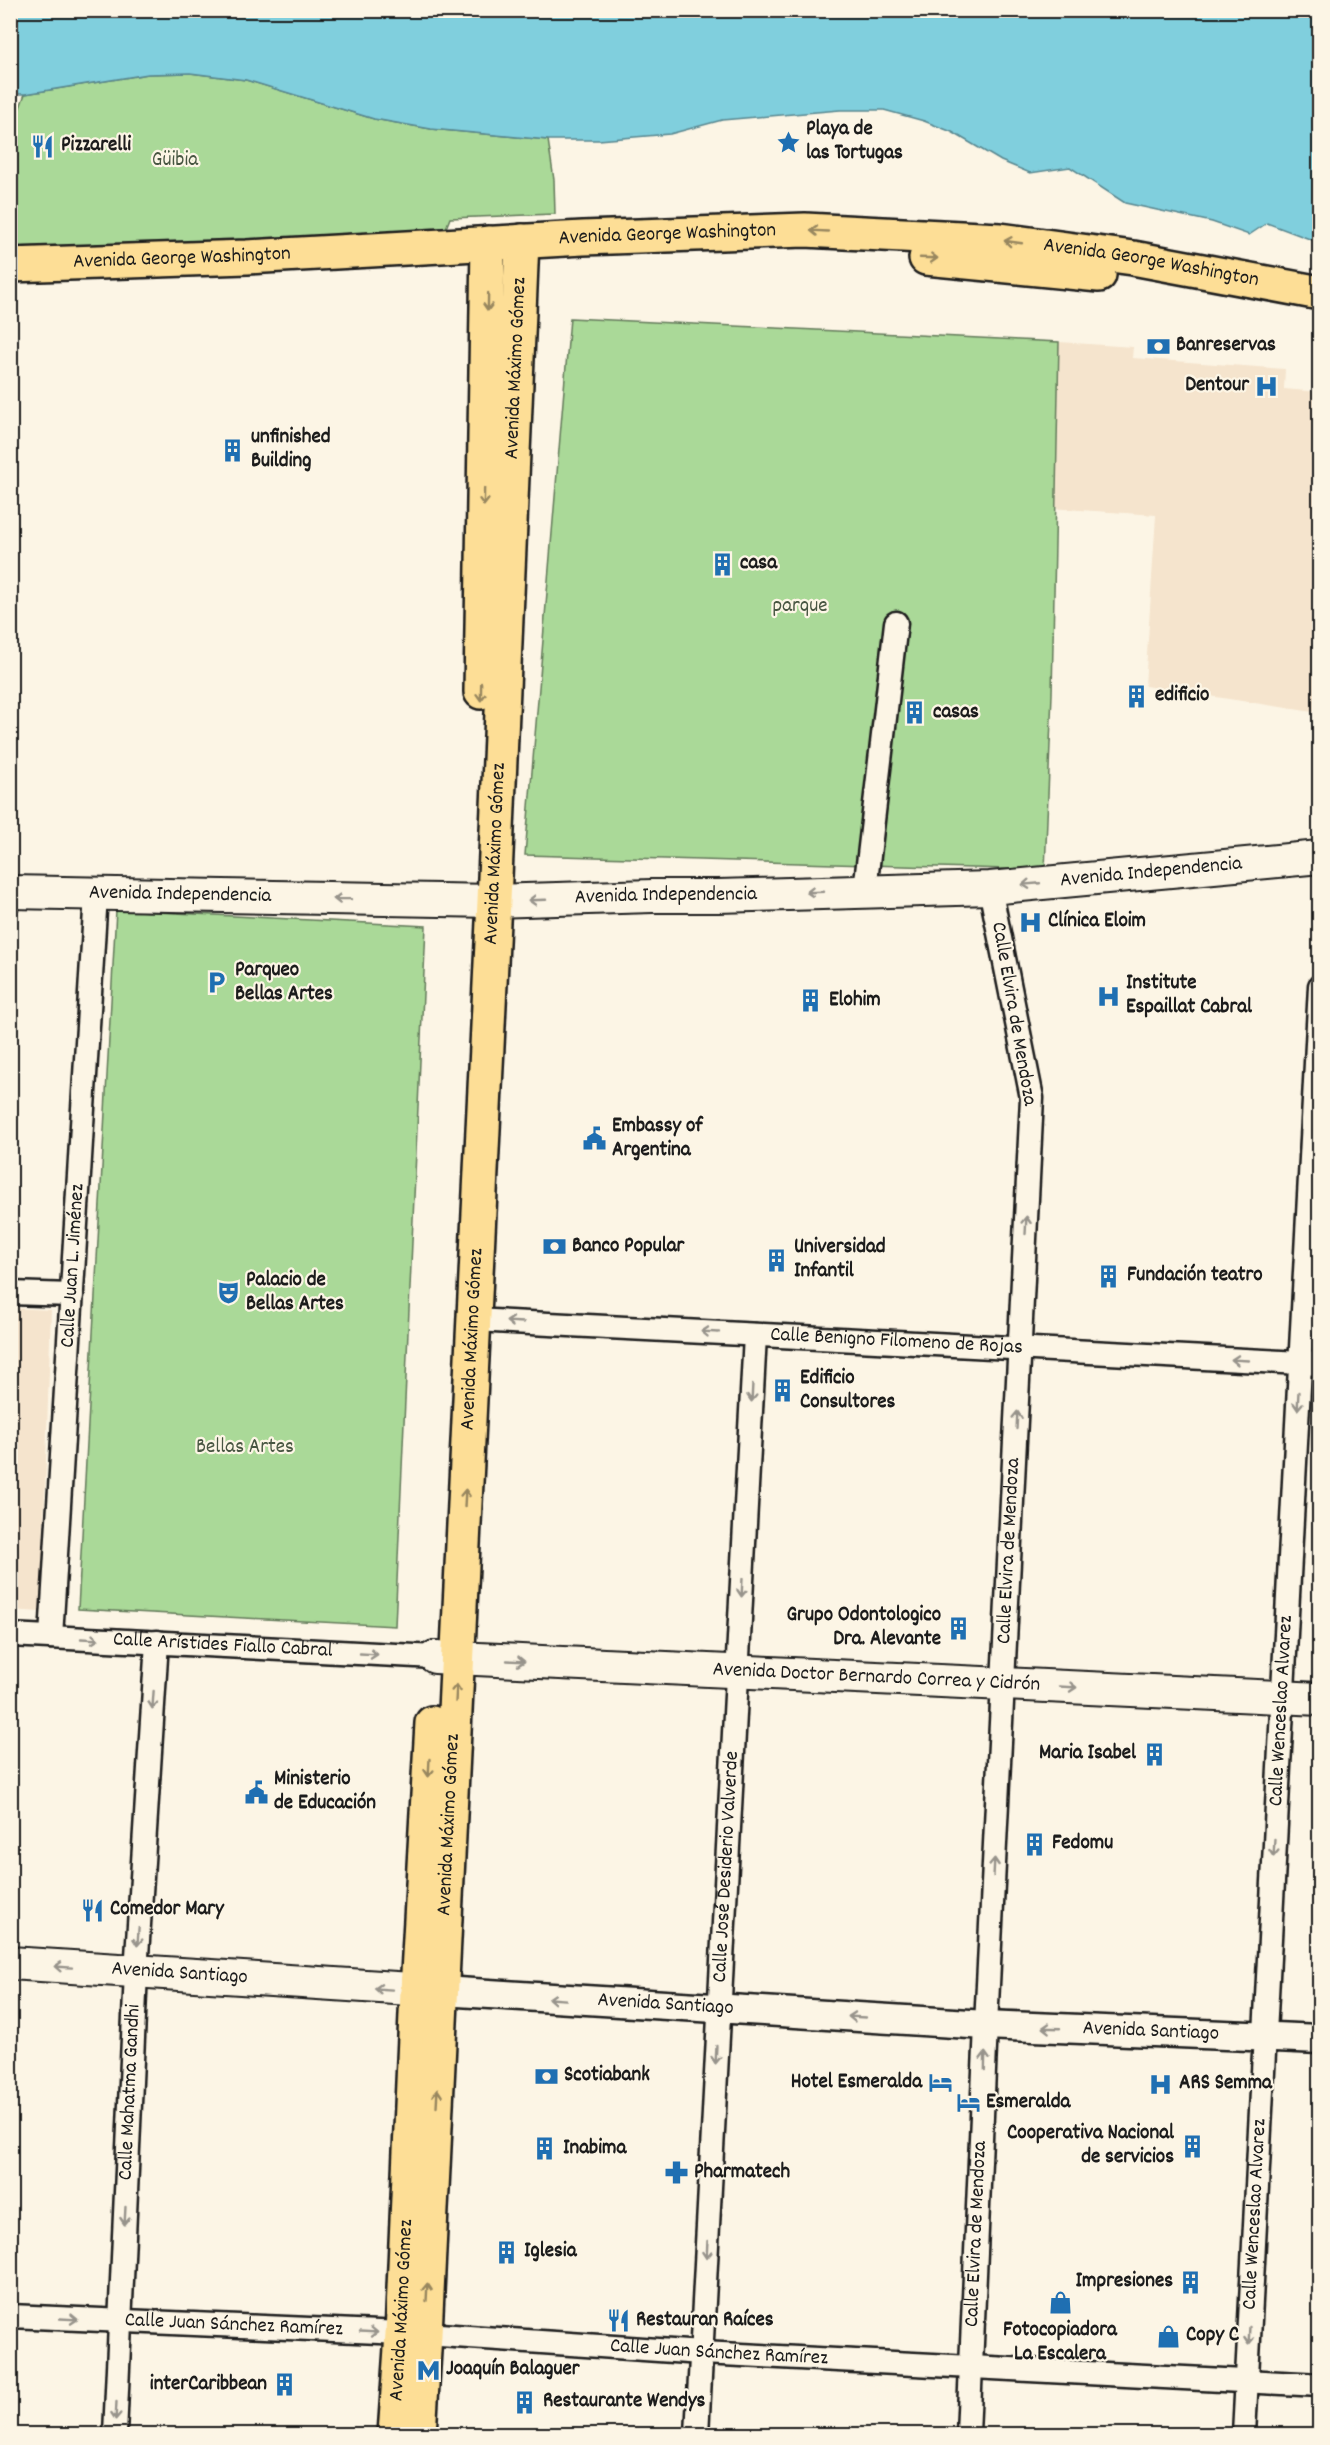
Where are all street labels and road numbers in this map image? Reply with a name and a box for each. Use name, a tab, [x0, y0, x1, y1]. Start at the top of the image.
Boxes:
street label: Avenida George Washington	[558, 216, 777, 254]
street label: Avenida George Washington	[1042, 231, 1261, 296]
street label: Avenida George Washington	[73, 240, 292, 278]
street label: Avenida Máximo Gómez	[498, 277, 535, 460]
street label: Avenida Máximo Gómez	[477, 762, 515, 946]
street label: Avenida Independencia	[1059, 849, 1244, 896]
street label: Avenida Independencia	[88, 878, 273, 912]
street label: Avenida Independencia	[574, 880, 759, 913]
street label: Calle Elvira de Mendoza	[982, 920, 1044, 1109]
street label: Calle Juan L. Jiménez	[54, 1183, 93, 1349]
street label: Avenida Máximo Gómez	[454, 1248, 492, 1431]
street label: Calle Benigno Filomeno de Rojas	[769, 1320, 1024, 1364]
street label: Calle Elvira de Mendoza	[990, 1456, 1029, 1645]
street label: Calle Wenceslao Alvarez	[1262, 1615, 1302, 1807]
street label: Calle Arístides Fiallo Cabral	[112, 1625, 333, 1667]
street label: Avenida Doctor Bernardo Correa y Cidrón	[712, 1655, 1041, 1701]
street label: Avenida Máximo Gómez	[430, 1733, 469, 1917]
street label: Calle José Desiderio Valverde	[706, 1750, 748, 1983]
street label: Avenida Santiago	[111, 1955, 249, 1993]
street label: Avenida Santiago	[597, 1986, 735, 2024]
street label: Calle Mahatma Gandhi	[112, 2003, 150, 2181]
street label: Avenida Santiago	[1082, 2014, 1220, 2050]
street label: Calle Wenceslao Alvarez	[1236, 2118, 1276, 2310]
street label: Calle Elvira de Mendoza	[958, 2139, 996, 2328]
street label: Avenida Máximo Gómez	[382, 2219, 422, 2402]
street label: Calle Juan Sánchez Ramírez	[124, 2306, 344, 2345]
street label: Calle Juan Sánchez Ramírez	[609, 2332, 829, 2375]

